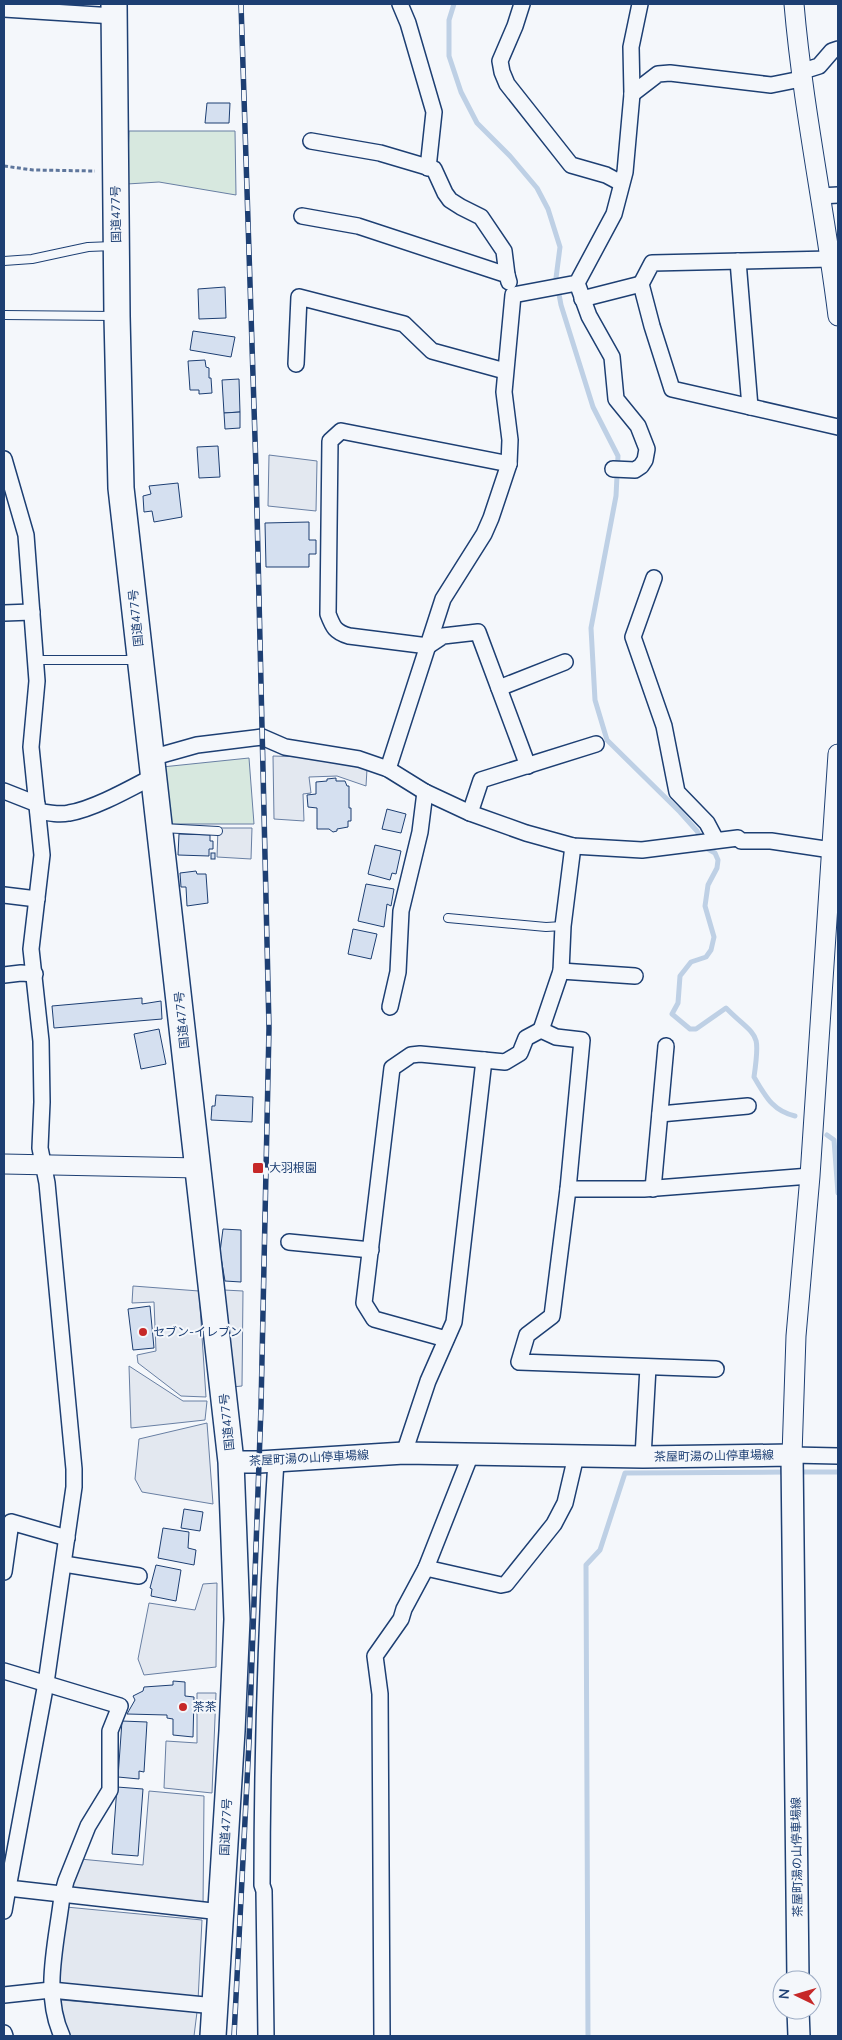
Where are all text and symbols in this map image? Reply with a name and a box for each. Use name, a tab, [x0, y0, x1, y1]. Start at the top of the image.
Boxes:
street label: 国道477号	[107, 185, 125, 243]
street label: 国道477号	[125, 589, 147, 647]
street label: 国道477号	[171, 991, 193, 1049]
place label: 大羽根園	[269, 1160, 317, 1176]
marker: 大羽根園	[251, 1161, 265, 1175]
place label: セブン-イレブン	[153, 1324, 242, 1340]
marker: セブン-イレブン	[137, 1326, 149, 1338]
street label: 国道477号	[216, 1393, 238, 1451]
street label: 茶屋町湯の山停車場線	[249, 1447, 369, 1469]
street label: 茶屋町湯の山停車場線	[654, 1447, 774, 1465]
place label: 茶茶	[193, 1699, 217, 1715]
marker: 茶茶	[177, 1701, 189, 1713]
street label: 茶屋町湯の山停車場線	[788, 1797, 806, 1917]
street label: 国道477号	[217, 1798, 235, 1856]
north arrow	[772, 1970, 822, 2020]
text: N	[775, 1988, 794, 2000]

